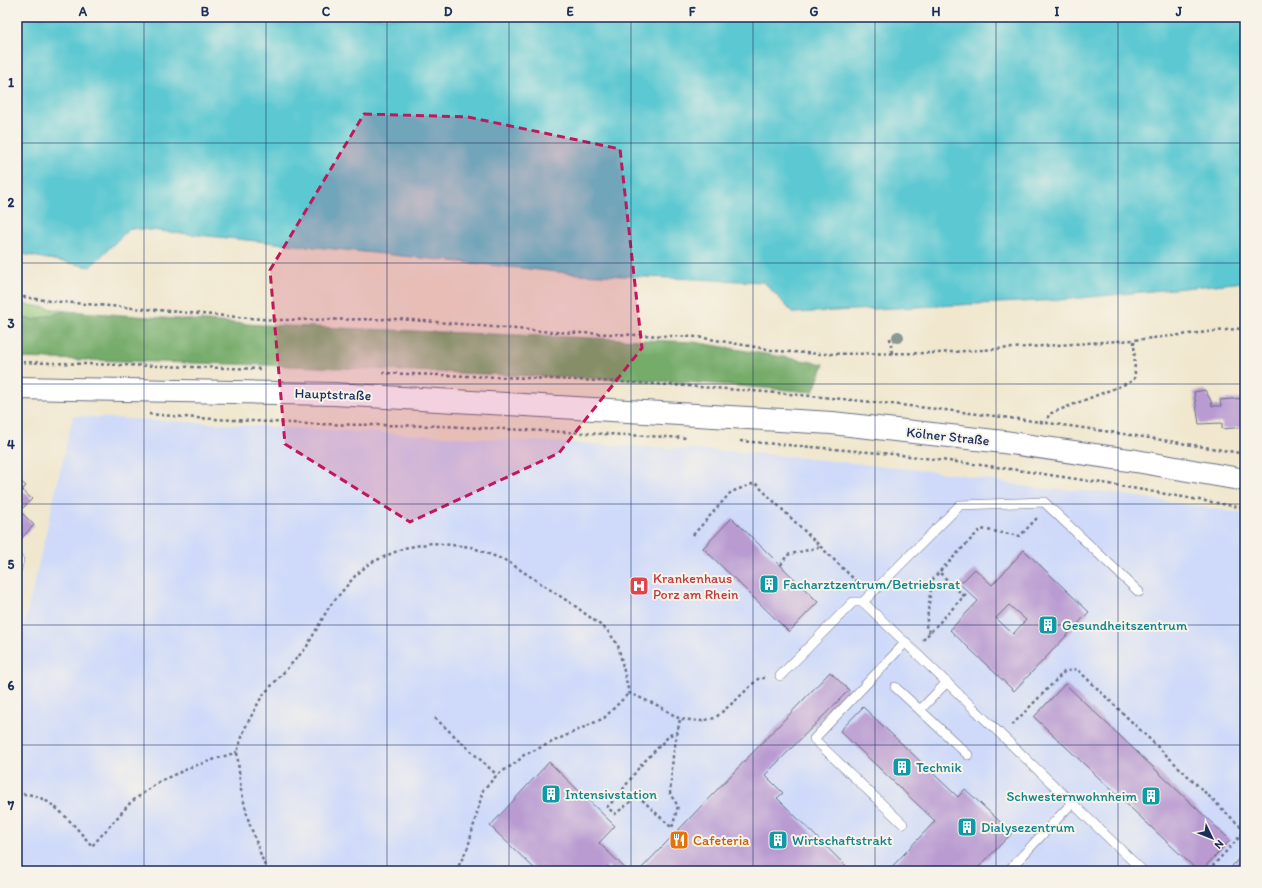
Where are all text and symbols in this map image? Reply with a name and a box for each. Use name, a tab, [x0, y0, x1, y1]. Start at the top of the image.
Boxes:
text: A	[78, 4, 88, 19]
text: B	[201, 4, 210, 19]
text: C	[322, 4, 331, 19]
text: D	[444, 4, 453, 19]
text: E	[566, 4, 574, 19]
text: F	[689, 4, 696, 19]
text: G	[810, 4, 819, 19]
text: H	[932, 4, 941, 19]
text: I	[1055, 4, 1060, 19]
text: J	[1175, 4, 1183, 19]
text: 1	[8, 75, 14, 90]
text: 2	[8, 195, 15, 210]
text: 3	[7, 316, 15, 331]
street label: Hauptstraße	[294, 385, 372, 404]
street label: Kölner Straße	[906, 424, 991, 449]
text: 4	[7, 437, 15, 452]
text: 5	[8, 557, 15, 572]
place label: Krankenhaus Porz am Rhein	[653, 570, 739, 603]
building icon: Facharztzentrum/Betriebsrat	[758, 573, 780, 595]
hospital icon: Krankenhaus Porz am Rhein	[628, 575, 650, 597]
place label: Facharztzentrum/Betriebsrat	[783, 576, 960, 593]
building icon: Gesundheitszentrum	[1037, 614, 1059, 636]
place label: Gesundheitszentrum	[1062, 617, 1188, 634]
text: 6	[8, 678, 15, 693]
building icon: Technik	[891, 756, 913, 778]
place label: Technik	[916, 759, 962, 776]
building icon: Intensivstation	[540, 783, 562, 805]
building icon: Schwesternwohnheim	[1140, 785, 1162, 807]
place label: Intensivstation	[565, 786, 657, 803]
place label: Schwesternwohnheim	[1006, 788, 1137, 805]
text: 7	[7, 798, 15, 813]
building icon: Dialysezentrum	[956, 816, 978, 838]
north arrow	[1192, 818, 1232, 858]
place label: Dialysezentrum	[981, 819, 1075, 836]
restaurant icon: Cafeteria	[668, 829, 690, 851]
building icon: Wirtschaftstrakt	[767, 829, 789, 851]
place label: Cafeteria	[693, 832, 749, 849]
place label: Wirtschaftstrakt	[792, 832, 892, 849]
text: N	[1212, 837, 1226, 852]

